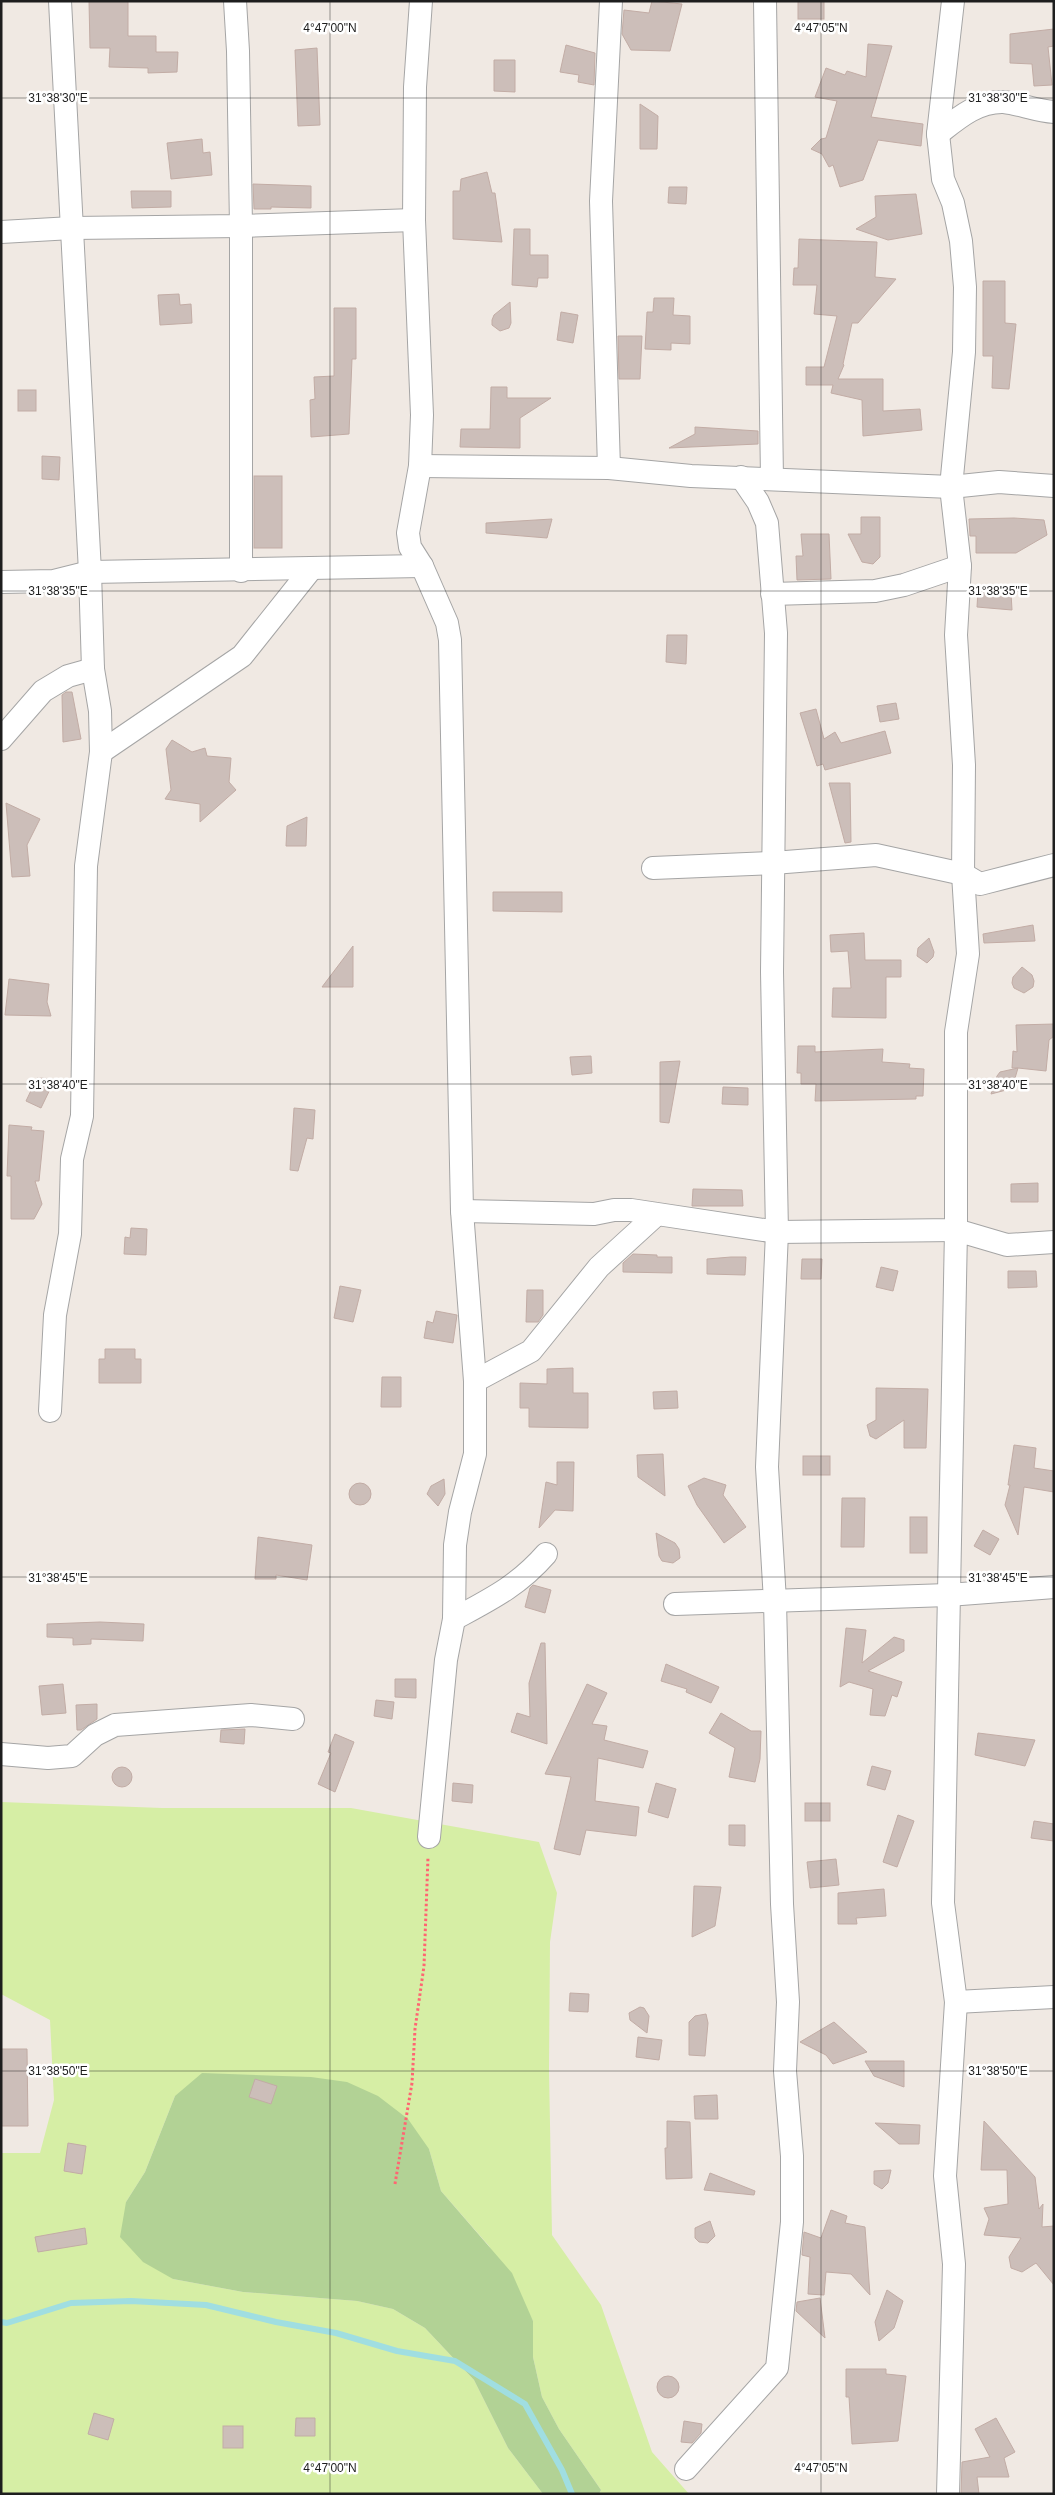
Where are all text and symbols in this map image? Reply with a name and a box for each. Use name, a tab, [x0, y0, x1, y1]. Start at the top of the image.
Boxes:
text: 4°47'00"N	[303, 21, 357, 35]
text: 4°47'05"N	[794, 21, 848, 35]
text: 31°38'30"E	[28, 91, 88, 105]
text: 31°38'30"E	[968, 91, 1028, 105]
text: 31°38'35"E	[28, 584, 88, 598]
text: 31°38'35"E	[968, 584, 1028, 598]
text: 31°38'40"E	[28, 1078, 88, 1092]
text: 31°38'40"E	[968, 1078, 1028, 1092]
text: 31°38'45"E	[28, 1571, 88, 1585]
text: 31°38'45"E	[968, 1571, 1028, 1585]
text: 31°38'50"E	[28, 2064, 88, 2078]
text: 31°38'50"E	[968, 2064, 1028, 2078]
text: 4°47'00"N	[303, 2461, 357, 2475]
text: 4°47'05"N	[794, 2461, 848, 2475]

